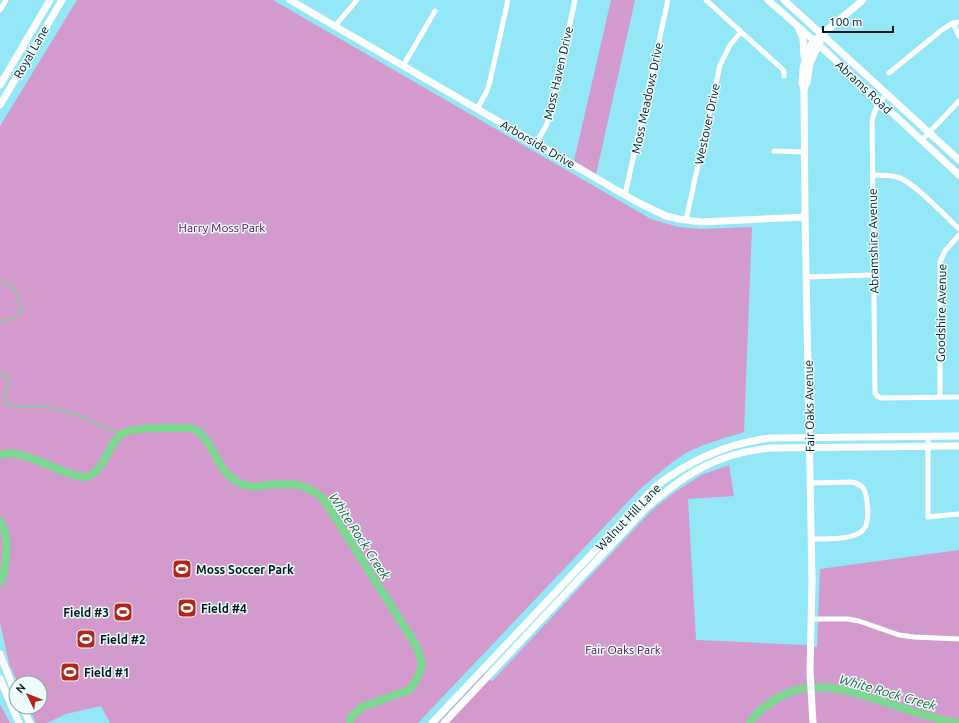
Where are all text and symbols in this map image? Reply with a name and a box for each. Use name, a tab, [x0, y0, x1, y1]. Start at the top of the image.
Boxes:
scale bar	[823, 8, 893, 34]
text: 100 m	[829, 15, 862, 28]
street label: Royal Lane	[11, 24, 51, 80]
street label: Moss Haven Drive	[541, 25, 575, 121]
street label: Moss Meadows Drive	[629, 41, 665, 155]
street label: Abrams Road	[833, 58, 895, 116]
street label: Westover Drive	[692, 82, 722, 166]
street label: Arborside Drive	[498, 117, 578, 171]
street label: Abramshire Avenue	[866, 188, 880, 294]
park label: Harry Moss Park	[179, 221, 265, 234]
street label: Goodshire Avenue	[934, 264, 948, 362]
street label: Fair Oaks Avenue	[802, 360, 816, 452]
street label: Walnut Hill Lane	[593, 481, 663, 553]
water label: White Rock Creek	[327, 490, 393, 582]
sports icon: Moss Soccer Park	[171, 558, 193, 580]
place label: Moss Soccer Park	[196, 563, 294, 576]
sports icon: Field #4	[176, 597, 198, 619]
sports icon: Field #3	[112, 601, 134, 623]
place label: Field #4	[201, 602, 247, 615]
place label: Field #3	[63, 606, 109, 619]
sports icon: Field #2	[75, 628, 97, 650]
place label: Field #2	[100, 633, 146, 646]
park label: Fair Oaks Park	[585, 643, 661, 656]
sports icon: Field #1	[59, 661, 81, 683]
place label: Field #1	[84, 666, 130, 679]
water label: White Rock Creek	[838, 671, 938, 713]
north arrow	[8, 675, 48, 715]
text: N	[13, 681, 28, 695]

